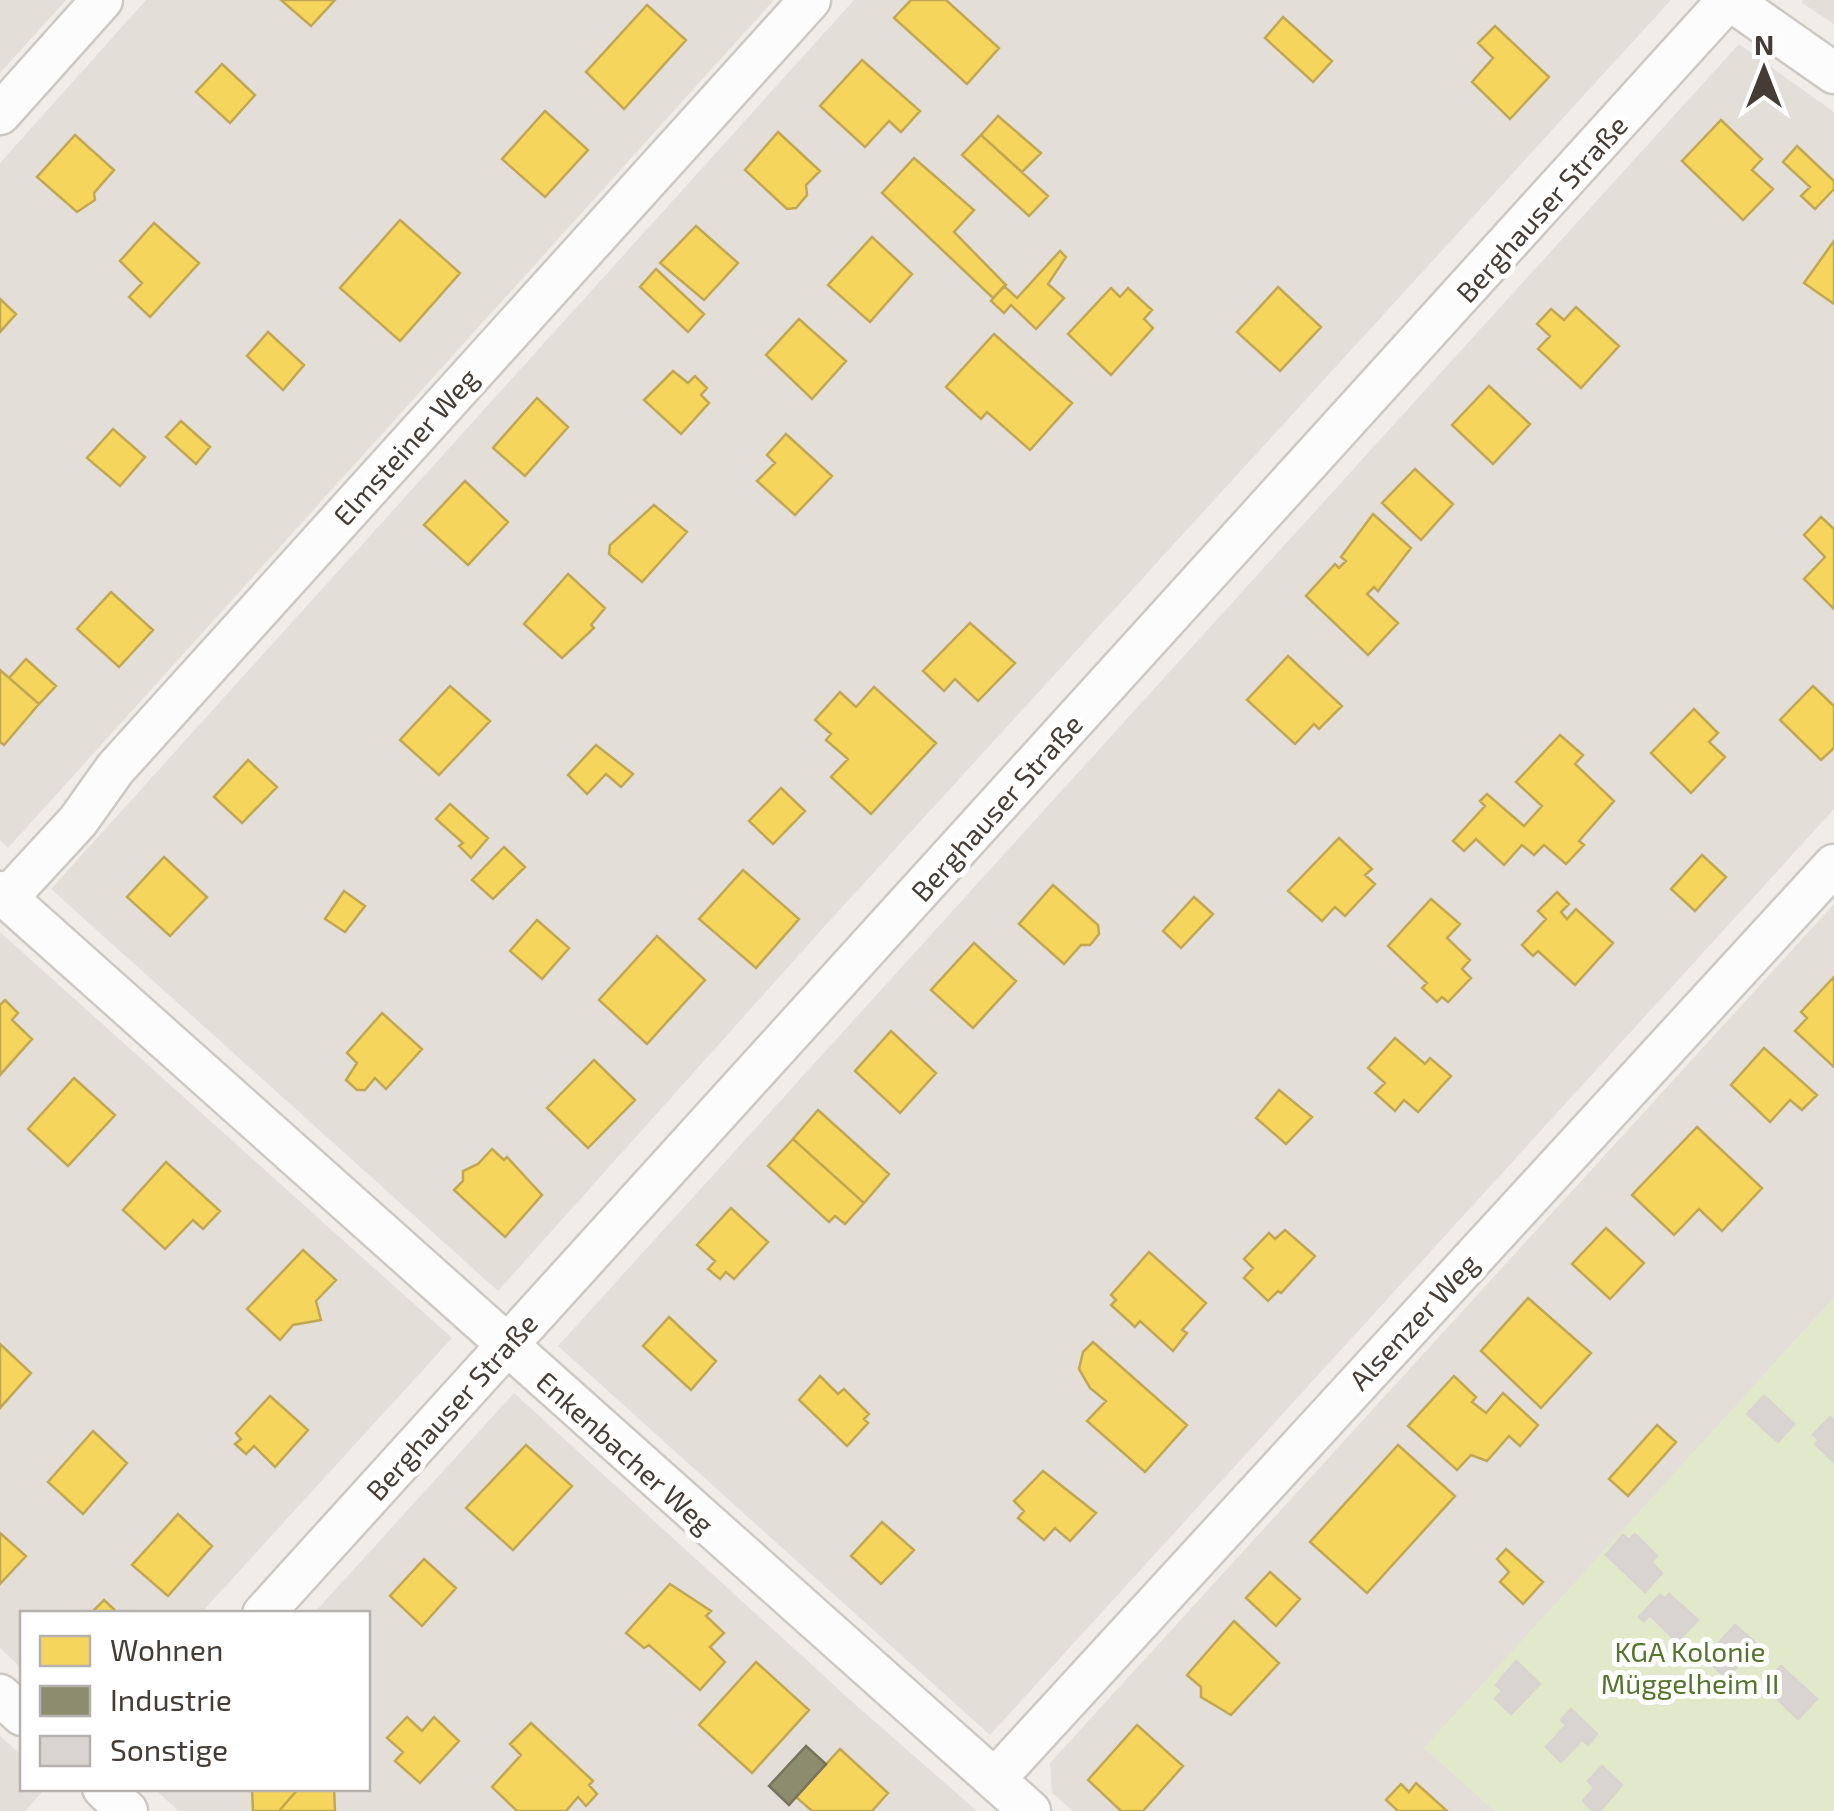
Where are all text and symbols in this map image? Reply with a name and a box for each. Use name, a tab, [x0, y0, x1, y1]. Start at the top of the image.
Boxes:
north arrow	[1714, 20, 1814, 120]
text: N	[1754, 27, 1774, 61]
street label: Berghauser Straße	[1448, 108, 1634, 309]
street label: Elmsteiner Weg	[326, 360, 485, 532]
street label: Berghauser Straße	[903, 707, 1089, 908]
street label: Alsenzer Weg	[1342, 1246, 1485, 1396]
street label: Berghauser Straße	[358, 1306, 544, 1507]
street label: Enkenbacher Weg	[530, 1364, 722, 1541]
legend	[20, 1611, 370, 1791]
text: Wohnen	[110, 1631, 223, 1667]
park label: KGA Kolonie Müggelheim II	[1601, 1634, 1779, 1700]
text: Industrie	[110, 1681, 232, 1717]
text: Sonstige	[110, 1731, 228, 1767]

